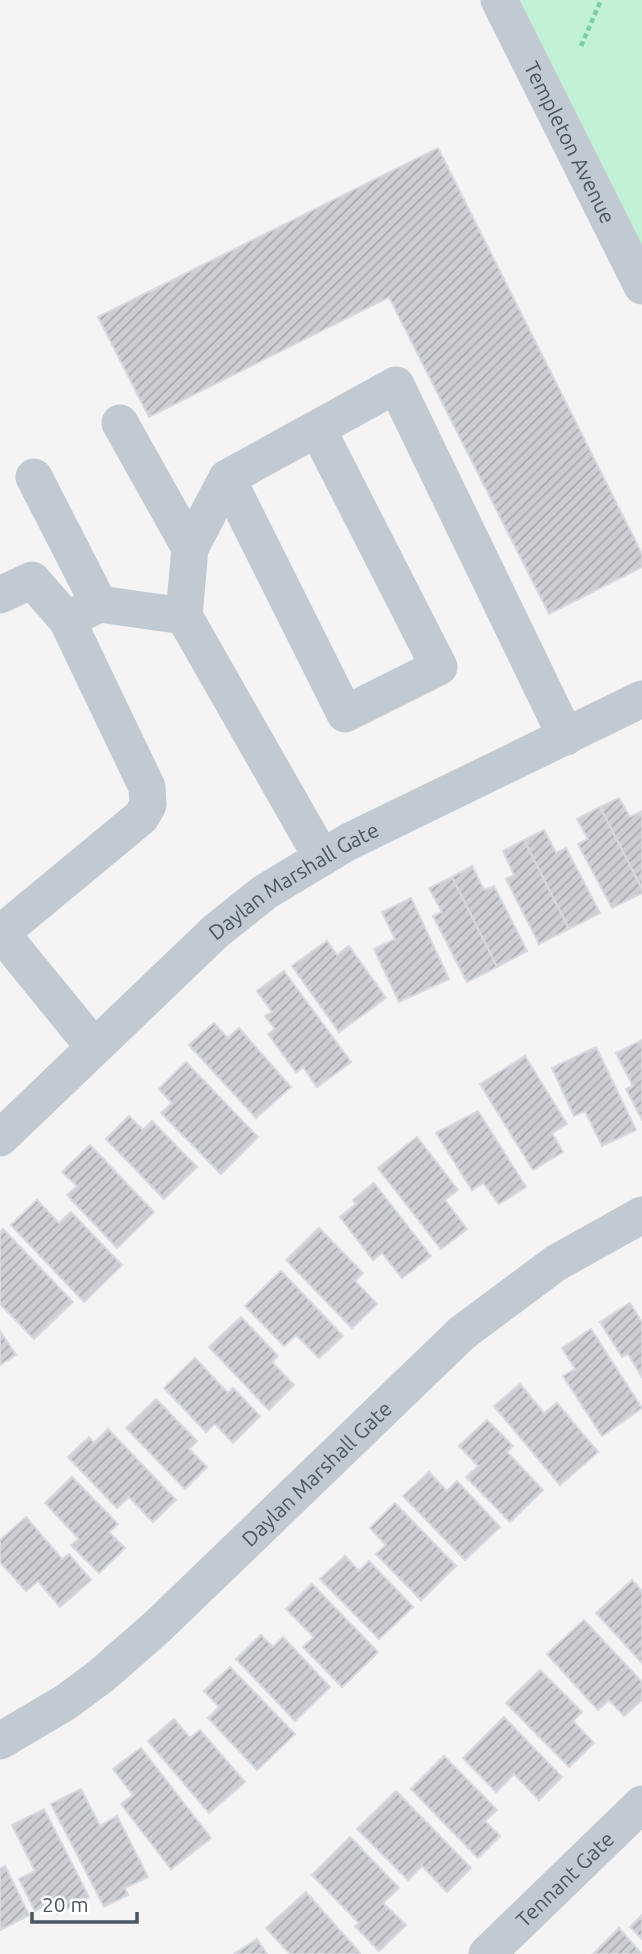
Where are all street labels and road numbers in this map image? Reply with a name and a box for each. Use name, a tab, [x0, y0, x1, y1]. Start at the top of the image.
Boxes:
street label: Templeton Avenue	[520, 57, 621, 227]
street label: Daylan Marshall Gate	[204, 817, 382, 944]
street label: Daylan Marshall Gate	[237, 1396, 396, 1551]
street label: Tennant Gate	[511, 1826, 618, 1932]

